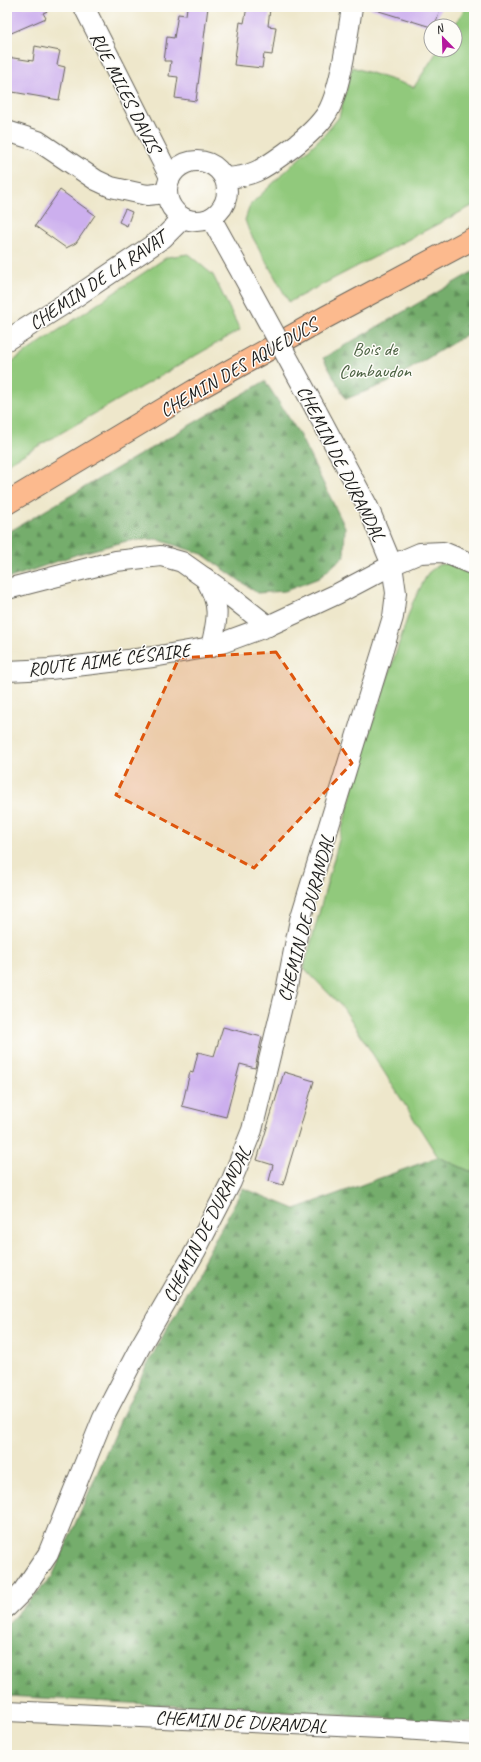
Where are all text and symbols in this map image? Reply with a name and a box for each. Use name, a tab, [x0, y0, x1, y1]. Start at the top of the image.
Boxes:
north arrow	[423, 18, 463, 58]
text: N	[433, 20, 447, 37]
street label: RUE MILES DAVIS	[84, 28, 167, 160]
street label: CHEMIN DE LA RAVAT	[24, 223, 175, 336]
street label: CHEMIN DES AQUEDUCS	[155, 311, 325, 423]
park label: Bois de Combaudon	[339, 337, 411, 383]
street label: CHEMIN DE DURANDAL	[291, 382, 391, 546]
street label: ROUTE AIMÉ CÉSAIRE	[27, 638, 194, 682]
street label: CHEMIN DE DURANDAL	[272, 831, 340, 1004]
street label: CHEMIN DE DURANDAL	[157, 1142, 257, 1306]
street label: CHEMIN DE DURANDAL	[155, 1706, 328, 1739]

